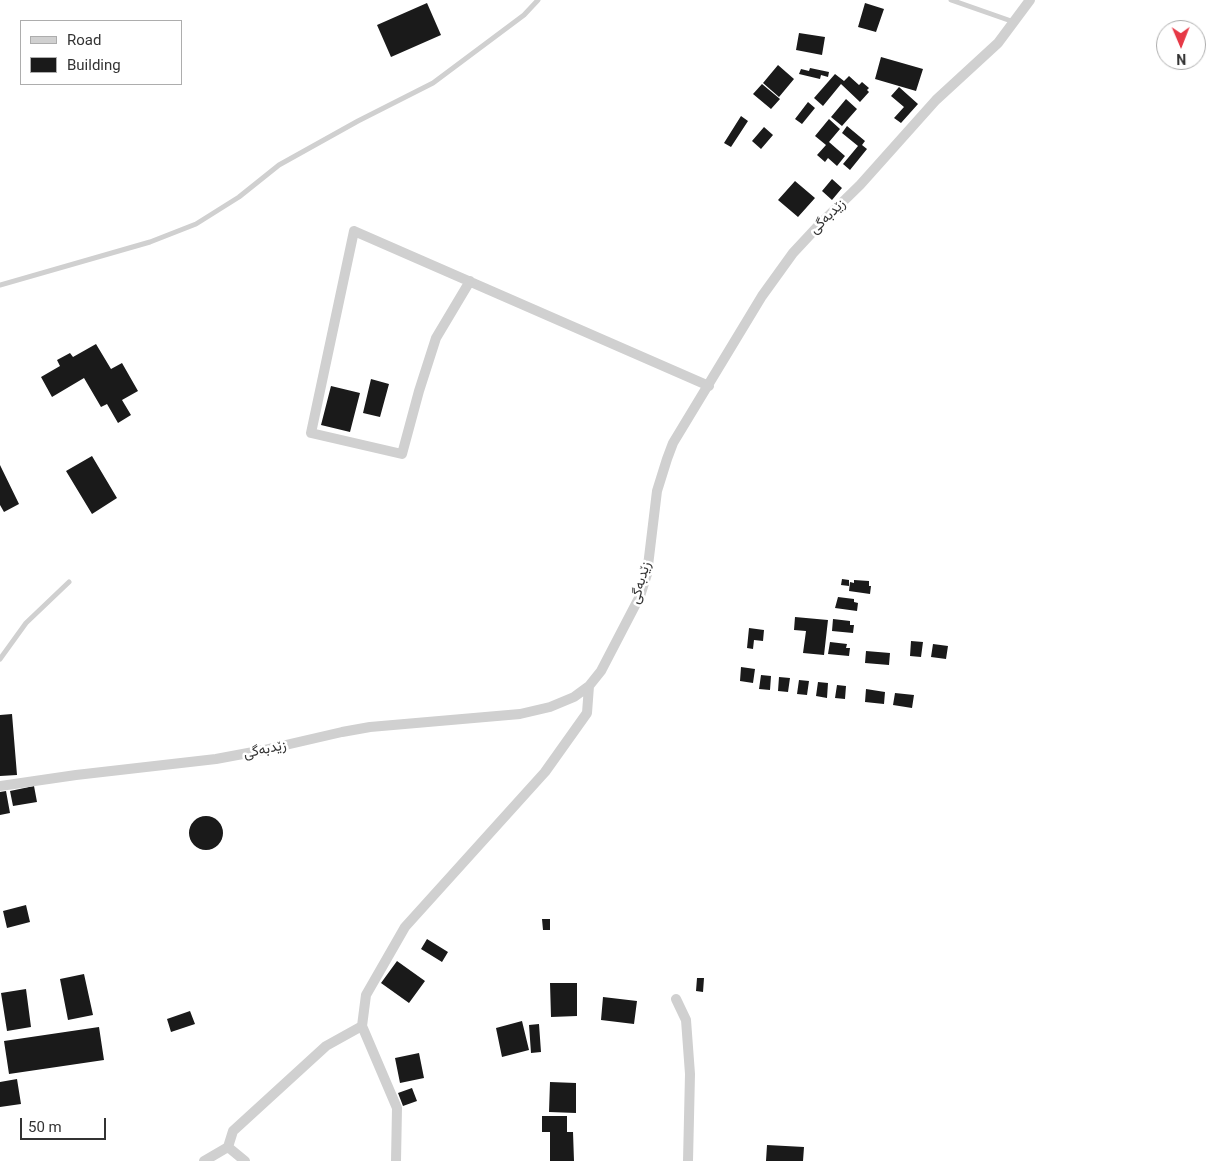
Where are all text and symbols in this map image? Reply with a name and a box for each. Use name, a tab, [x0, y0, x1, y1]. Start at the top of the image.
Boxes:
legend	[20, 20, 182, 85]
north arrow	[1156, 20, 1206, 70]
text: Road	[67, 31, 101, 49]
text: N	[1176, 51, 1186, 67]
text: Building	[67, 56, 121, 74]
street label: زێدبەگی	[807, 196, 849, 238]
street label: زێدبەگی	[627, 560, 655, 606]
street label: زێدبەگی	[242, 737, 288, 763]
scale bar	[22, 1108, 109, 1140]
text: 50 m	[28, 1118, 62, 1136]

